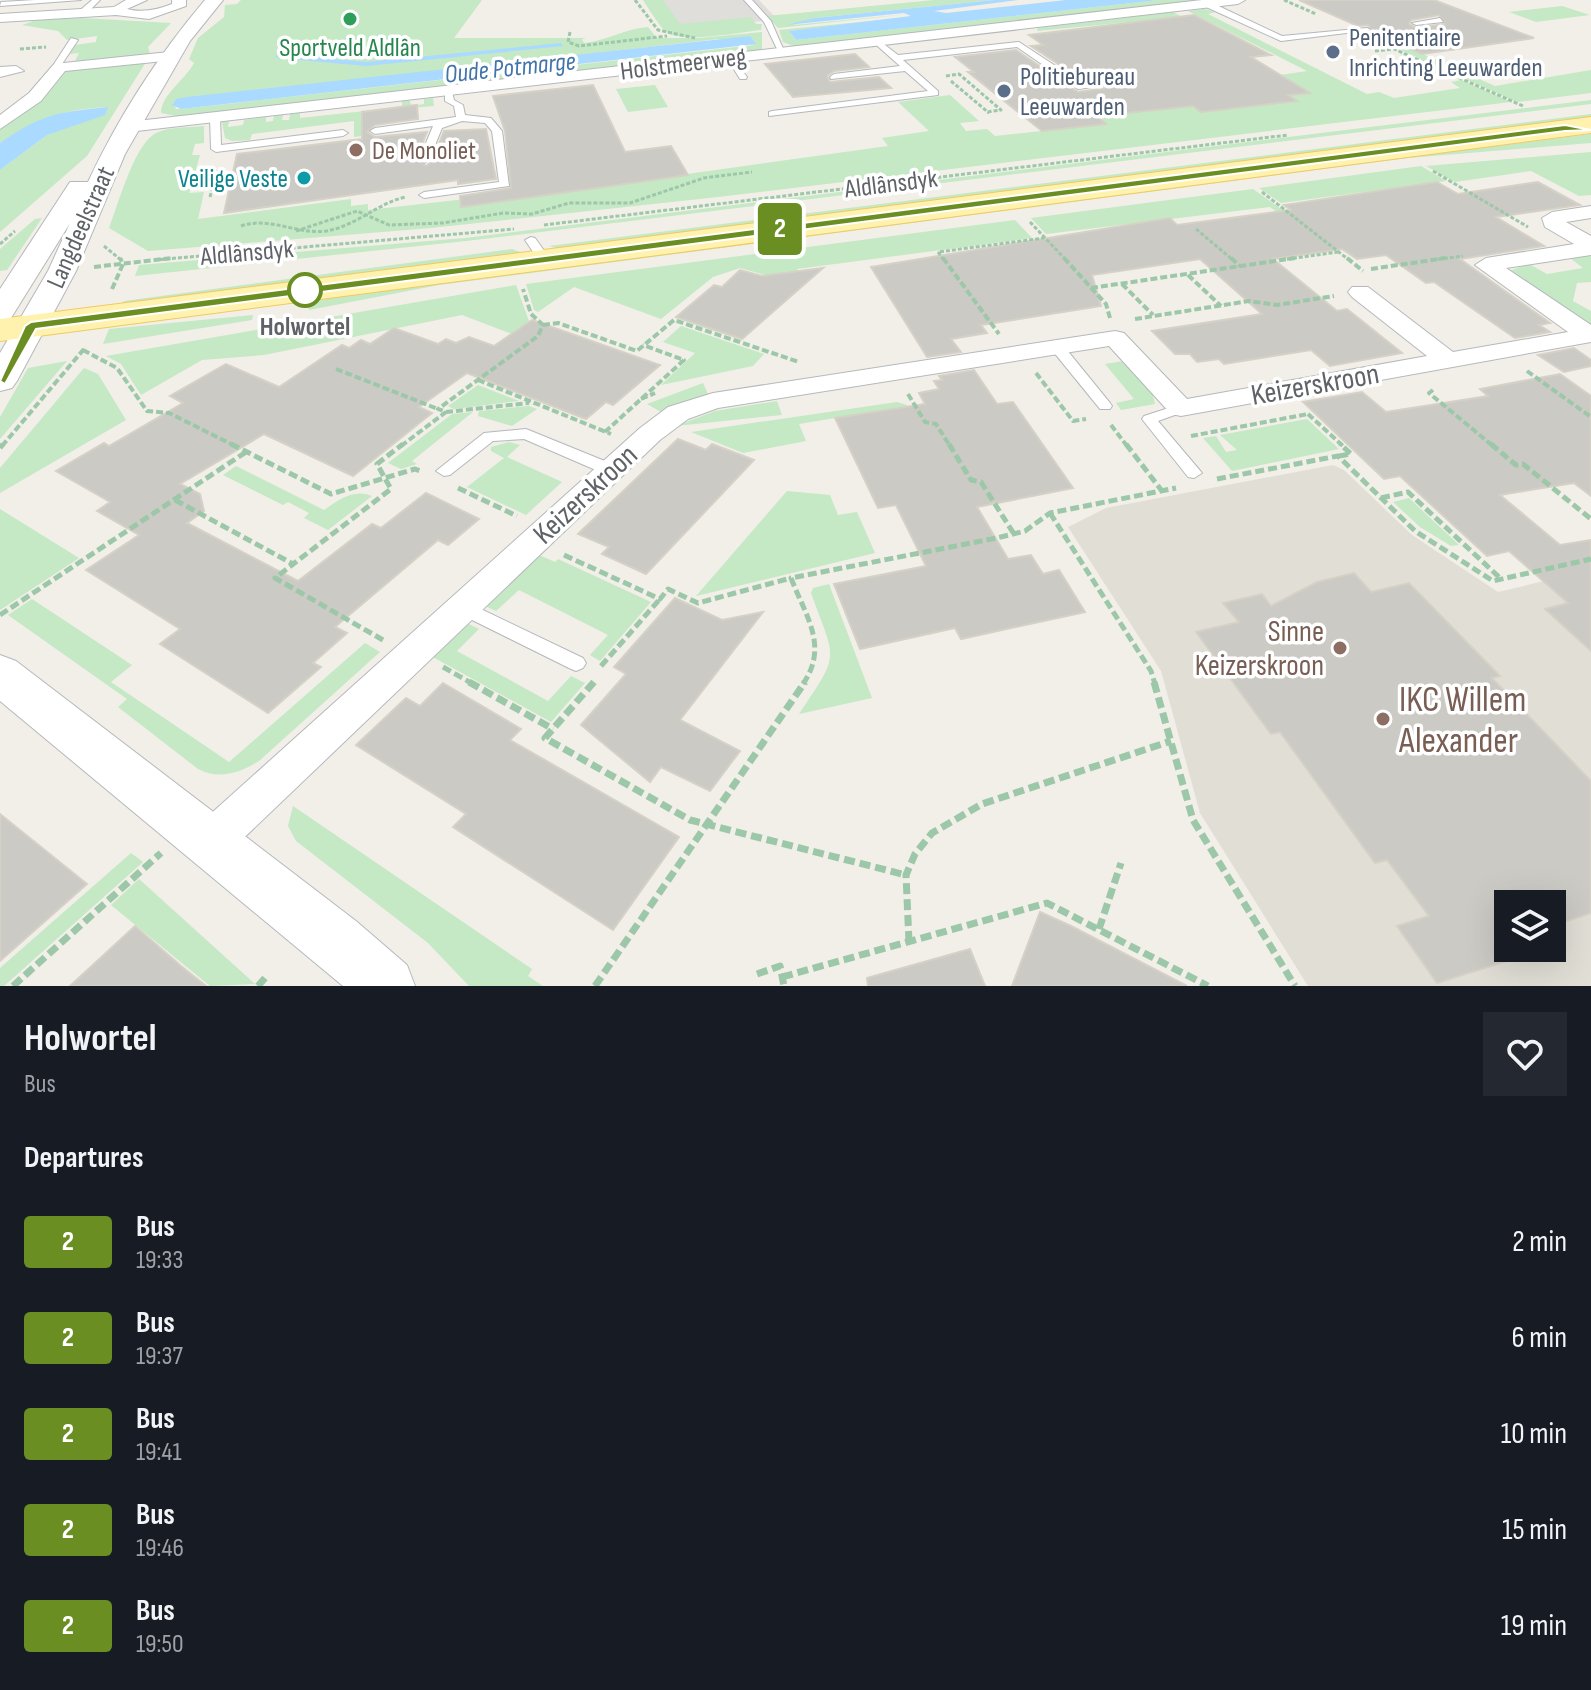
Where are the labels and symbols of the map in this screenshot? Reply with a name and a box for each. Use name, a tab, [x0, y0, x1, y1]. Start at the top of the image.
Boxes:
marker: Sportveld Aldlân	[341, 10, 359, 28]
place label: Penitentiaire Inrichting Leeuwarden	[1349, 23, 1543, 84]
place label: Sportveld Aldlân	[279, 33, 421, 64]
street label: Holstmeerweg	[618, 41, 748, 88]
marker: Penitentiaire Inrichting Leeuwarden	[1324, 43, 1342, 61]
water label: Oude Potmarge	[443, 46, 577, 91]
place label: Politiebureau Leeuwarden	[1020, 62, 1135, 123]
marker: Politiebureau Leeuwarden	[995, 82, 1013, 100]
place label: De Monoliet	[372, 136, 476, 167]
marker: De Monoliet	[347, 141, 365, 159]
street label: Langdeelstraat	[41, 162, 122, 293]
street label: Aldlânsdyk	[842, 163, 939, 206]
place label: Veilige Veste	[178, 164, 288, 195]
marker: Veilige Veste	[295, 169, 313, 187]
line badge: 2	[754, 203, 806, 255]
street label: Aldlânsdyk	[198, 234, 295, 273]
marker: Holwortel	[288, 273, 322, 307]
place label: Holwortel	[260, 312, 350, 343]
street label: Keizerskroon	[1248, 356, 1382, 414]
street label: Keizerskroon	[526, 437, 645, 552]
place label: Sinne Keizerskroon	[1195, 614, 1324, 684]
marker: Sinne Keizerskroon	[1331, 639, 1349, 657]
place label: IKC Willem Alexander	[1398, 679, 1526, 763]
marker: IKC Willem Alexander	[1374, 710, 1392, 728]

